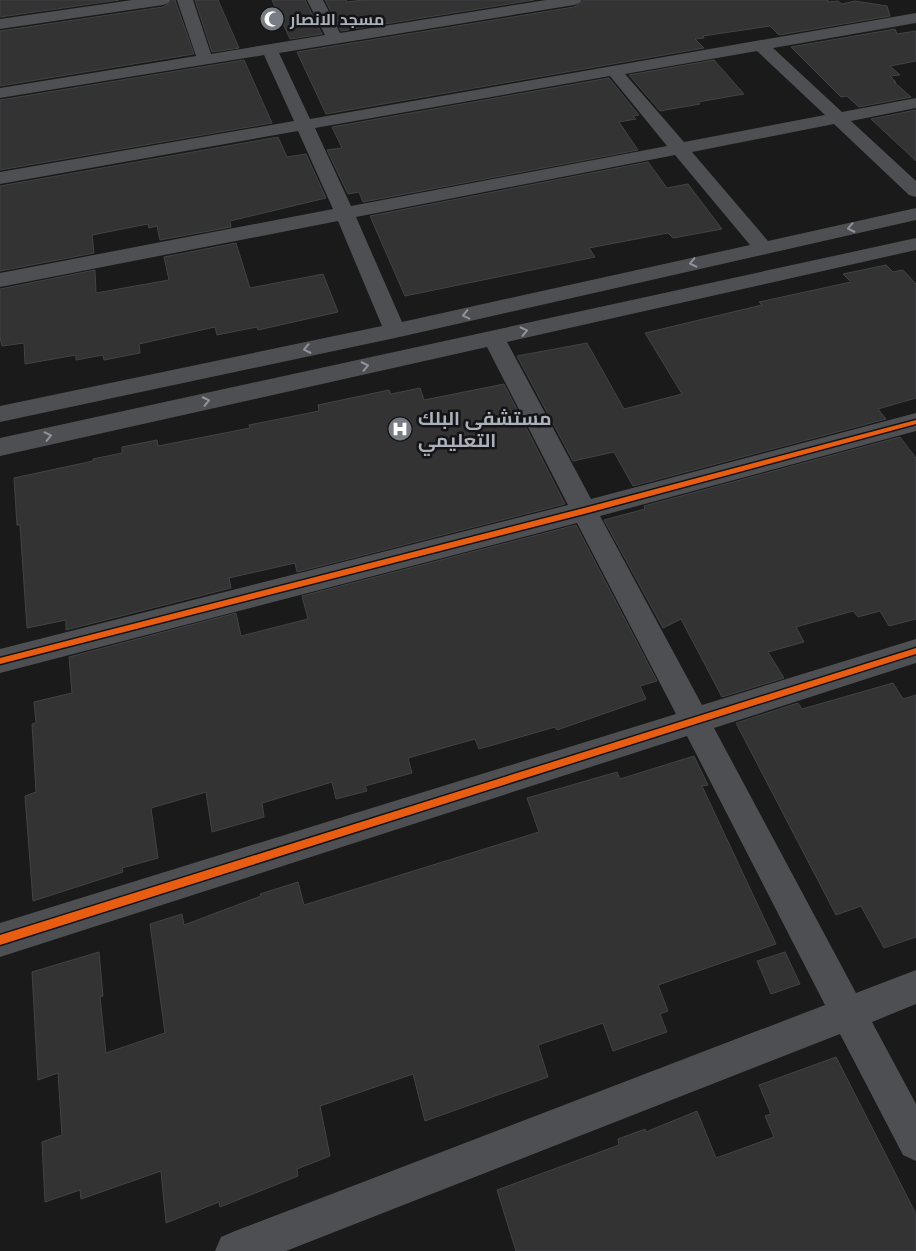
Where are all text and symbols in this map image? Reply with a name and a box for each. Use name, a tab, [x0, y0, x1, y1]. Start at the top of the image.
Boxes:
mosque icon: مسجد الانصار	[259, 6, 285, 32]
place label: مسجد الانصار	[289, 10, 384, 29]
one-way arrow	[847, 222, 856, 233]
one-way arrow	[688, 257, 697, 268]
one-way arrow	[461, 309, 470, 320]
one-way arrow	[519, 326, 528, 337]
one-way arrow	[303, 344, 312, 354]
one-way arrow	[360, 361, 369, 372]
one-way arrow	[202, 396, 211, 407]
place label: مستشفى البلك التعليمي	[418, 408, 552, 456]
hospital icon: مستشفى البلك التعليمي	[387, 416, 413, 442]
one-way arrow	[43, 431, 52, 442]

